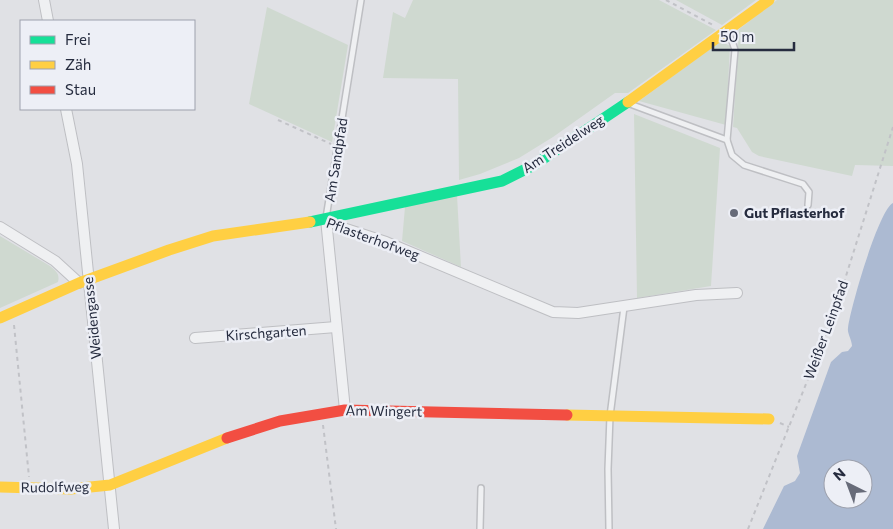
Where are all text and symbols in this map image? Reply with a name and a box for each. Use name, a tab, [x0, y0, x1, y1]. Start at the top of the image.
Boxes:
legend	[20, 20, 195, 110]
scale bar	[713, 20, 794, 52]
text: 50 m	[720, 27, 754, 45]
text: Frei	[65, 30, 91, 48]
text: Zäh	[65, 55, 91, 73]
text: Stau	[65, 80, 96, 98]
street label: Am Treidelweg	[519, 111, 607, 176]
street label: Am Sandpfad	[320, 117, 351, 203]
place label: Gut Pflasterhof	[744, 204, 845, 221]
marker: Gut Pflasterhof	[728, 207, 740, 219]
street label: Pflasterhofweg	[324, 214, 422, 263]
street label: Weidengasse	[79, 276, 104, 360]
street label: Weißer Leinpfad	[800, 278, 851, 382]
street label: Kirschgarten	[225, 321, 307, 344]
street label: Am Wingert	[346, 401, 423, 420]
north arrow	[823, 459, 873, 509]
text: N	[829, 464, 849, 484]
street label: Rudolfweg	[21, 477, 90, 496]

